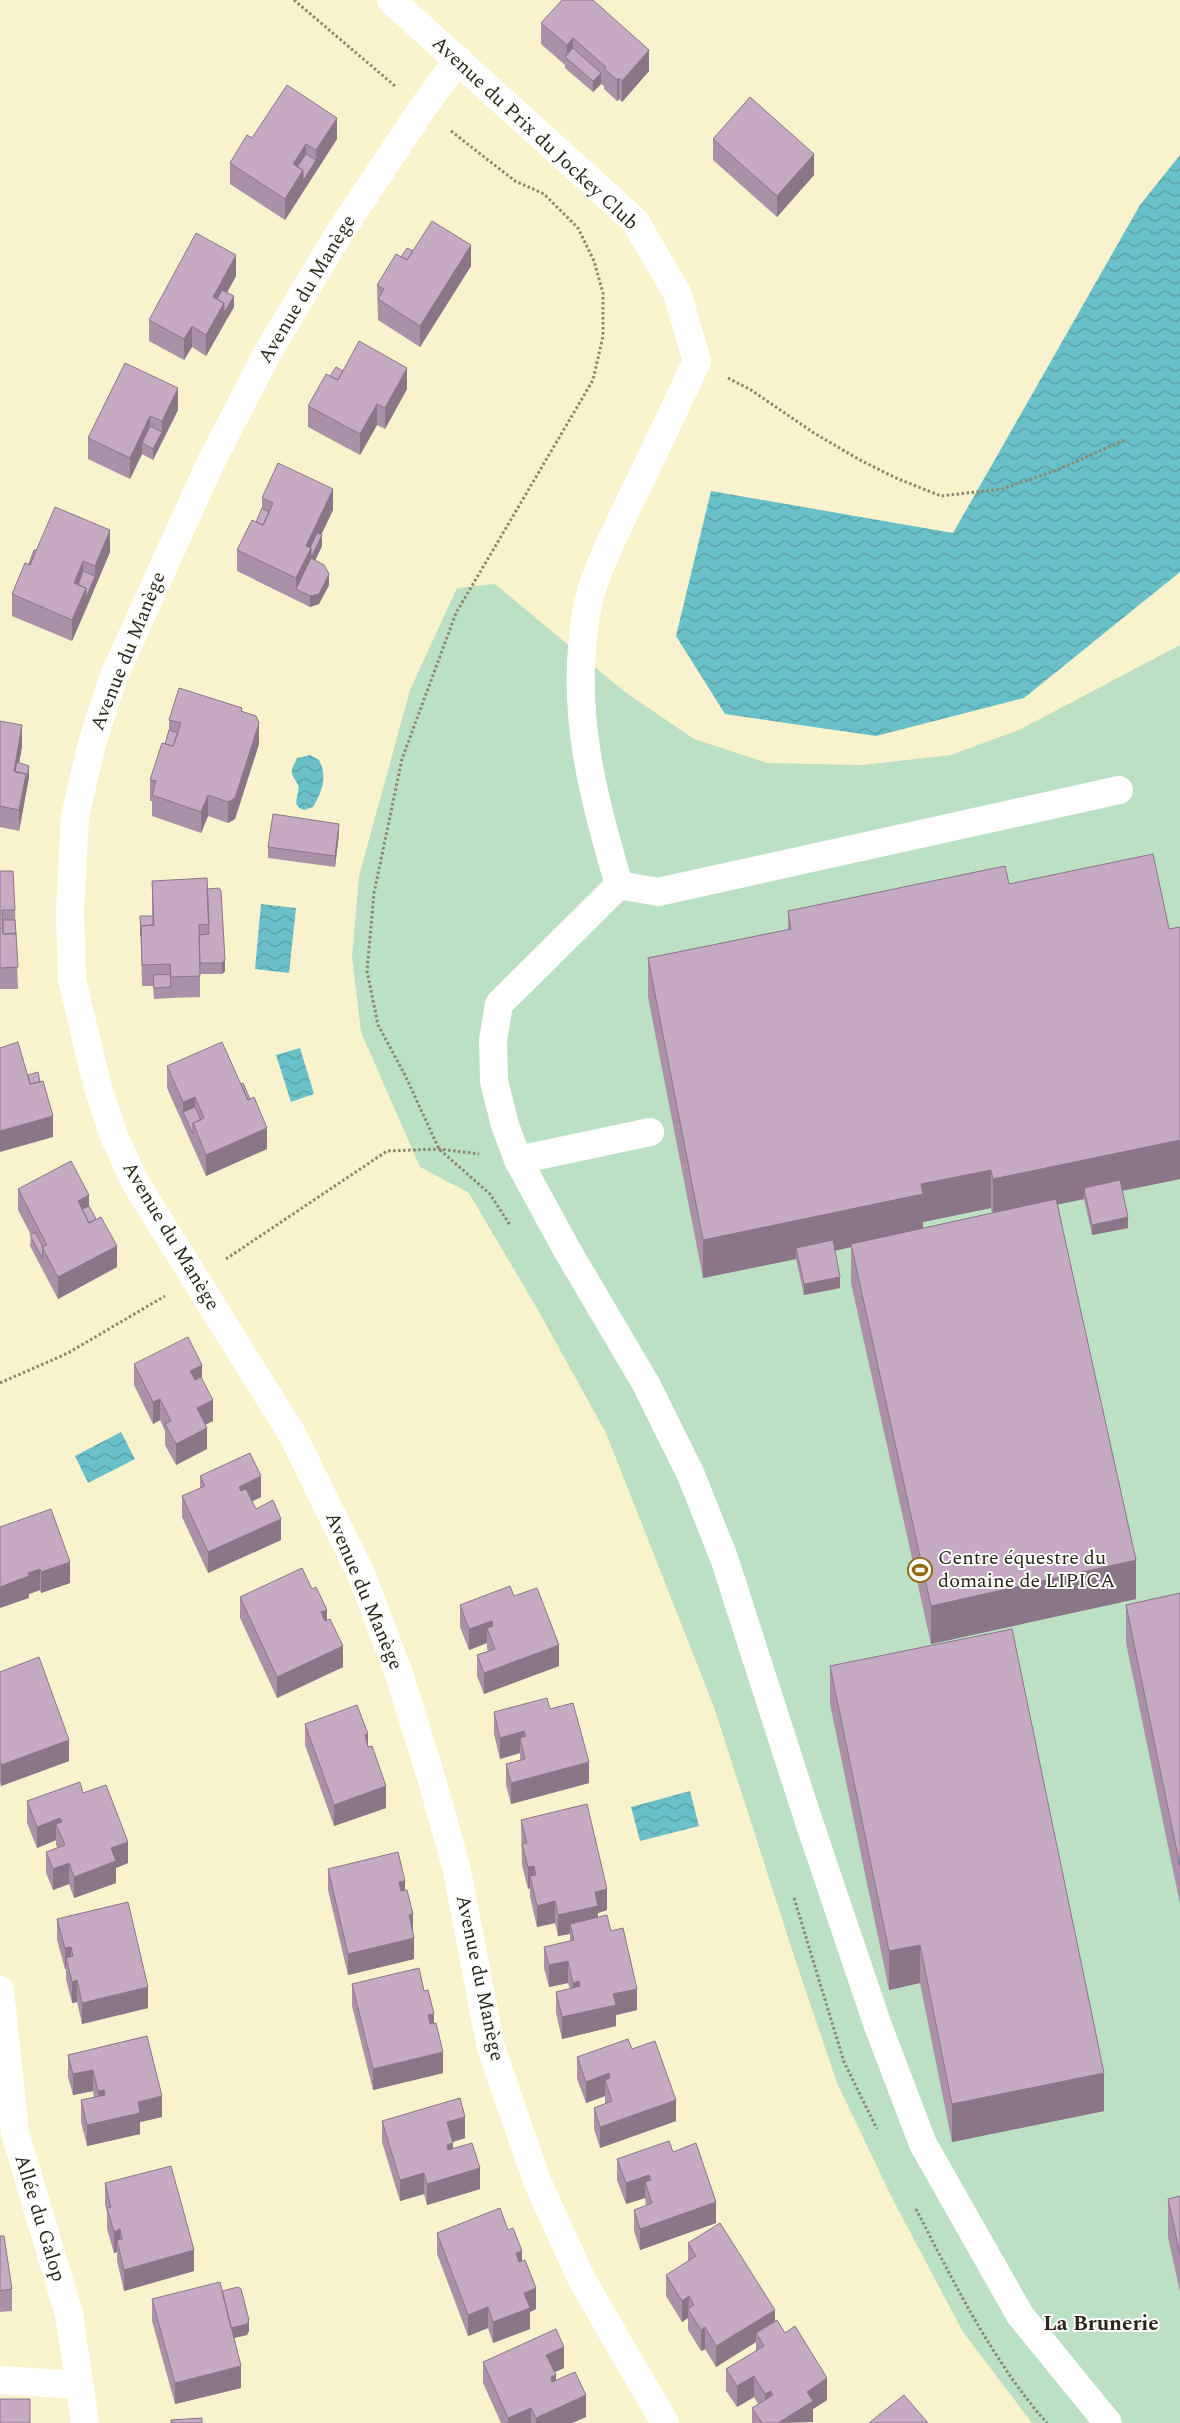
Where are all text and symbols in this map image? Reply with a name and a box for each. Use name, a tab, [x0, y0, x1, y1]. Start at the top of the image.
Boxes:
street label: Avenue du Prix du Jockey Club	[425, 29, 645, 237]
street label: Avenue du Manège	[251, 209, 363, 369]
street label: Avenue du Manège	[82, 567, 174, 735]
street label: Avenue du Manège	[115, 1156, 227, 1316]
street label: Avenue du Manège	[317, 1507, 411, 1675]
place label: Centre équestre du domaine de LIPICA	[938, 1543, 1115, 1596]
sports icon: Centre équestre du domaine de LIPICA	[907, 1557, 933, 1583]
street label: Avenue du Manège	[448, 1892, 512, 2064]
street label: Allée du Galop	[6, 2151, 74, 2285]
district label: La Brunerie	[1043, 2308, 1159, 2340]

